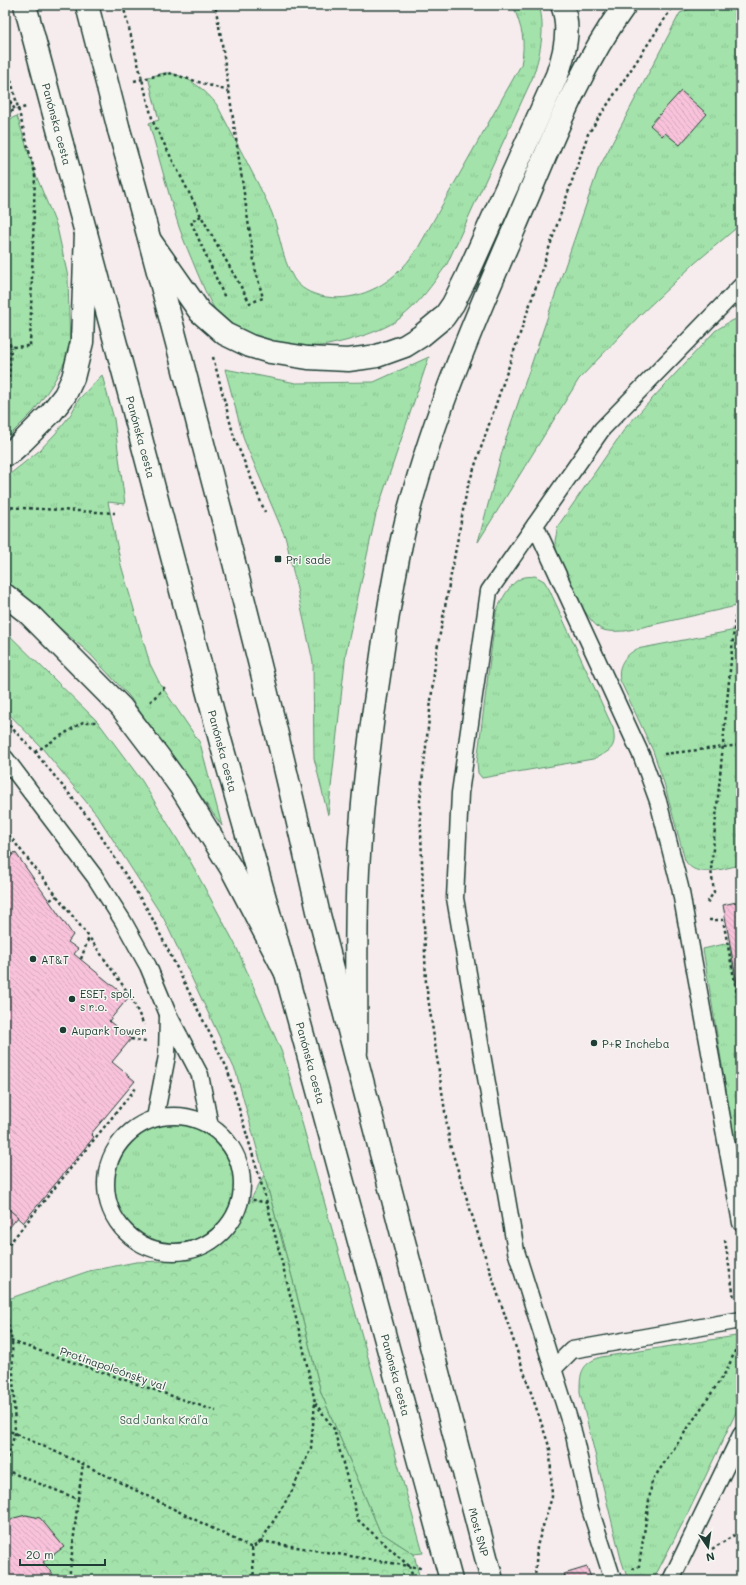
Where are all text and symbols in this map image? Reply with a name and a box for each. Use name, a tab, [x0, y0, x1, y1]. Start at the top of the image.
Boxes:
street label: Panónska cesta	[39, 81, 75, 167]
street label: Panónska cesta	[123, 394, 159, 480]
place label: Pri sade	[286, 552, 331, 567]
marker: Pri sade	[273, 554, 283, 564]
street label: Panónska cesta	[205, 708, 241, 794]
place label: AT&T	[41, 952, 69, 967]
marker: AT&T	[28, 954, 38, 964]
place label: ESET, spol. s r.o.	[80, 986, 135, 1014]
marker: ESET, spol. s r.o.	[67, 994, 77, 1004]
street label: Panónska cesta	[293, 1020, 329, 1106]
place label: Aupark Tower	[71, 1023, 147, 1038]
marker: Aupark Tower	[58, 1025, 68, 1035]
place label: P+R Incheba	[602, 1036, 670, 1051]
marker: P+R Incheba	[589, 1038, 599, 1048]
street label: Panónska cesta	[378, 1332, 414, 1418]
street label: Protinapoleónsky val	[58, 1343, 168, 1393]
park label: Sad Janka Kráľa	[120, 1412, 208, 1427]
street label: Most SNP	[465, 1506, 493, 1558]
north arrow	[688, 1527, 728, 1567]
scale bar	[20, 1541, 105, 1567]
text: 20 m	[26, 1546, 54, 1562]
text: N	[705, 1549, 716, 1565]

